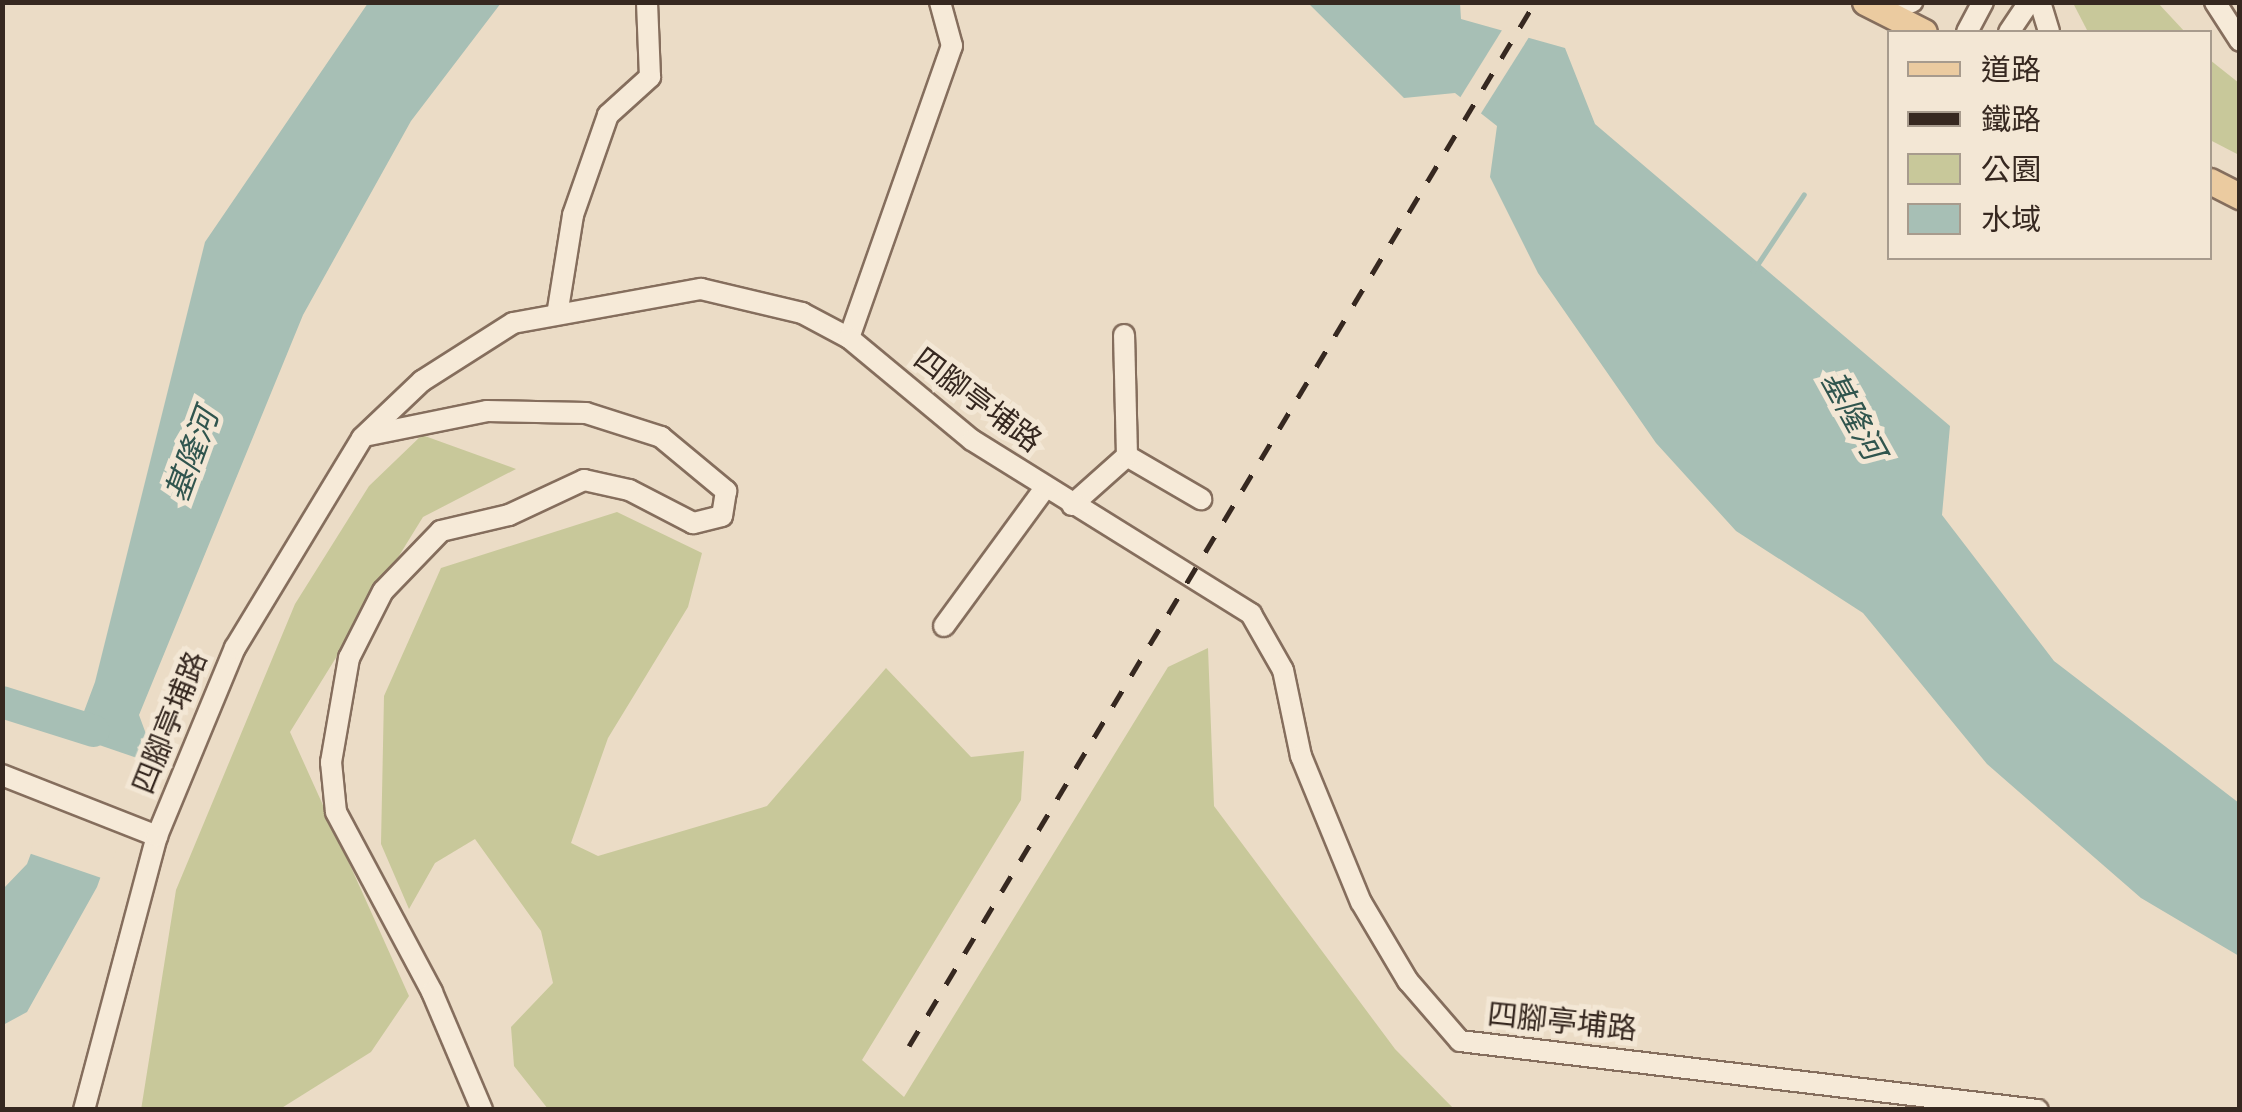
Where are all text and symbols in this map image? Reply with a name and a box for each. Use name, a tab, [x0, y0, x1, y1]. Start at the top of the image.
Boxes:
legend	[1887, 30, 2212, 260]
text: 道路	[1981, 48, 2041, 94]
text: 鐵路	[1981, 98, 2041, 144]
text: 公園	[1981, 148, 2041, 194]
text: 水域	[1981, 198, 2041, 244]
street label: 四腳亭埔路	[906, 341, 1048, 461]
water label: 基隆河	[1811, 365, 1891, 467]
water label: 基隆河	[160, 404, 228, 508]
street label: 四腳亭埔路	[126, 647, 216, 799]
street label: 四腳亭埔路	[1486, 997, 1638, 1049]

